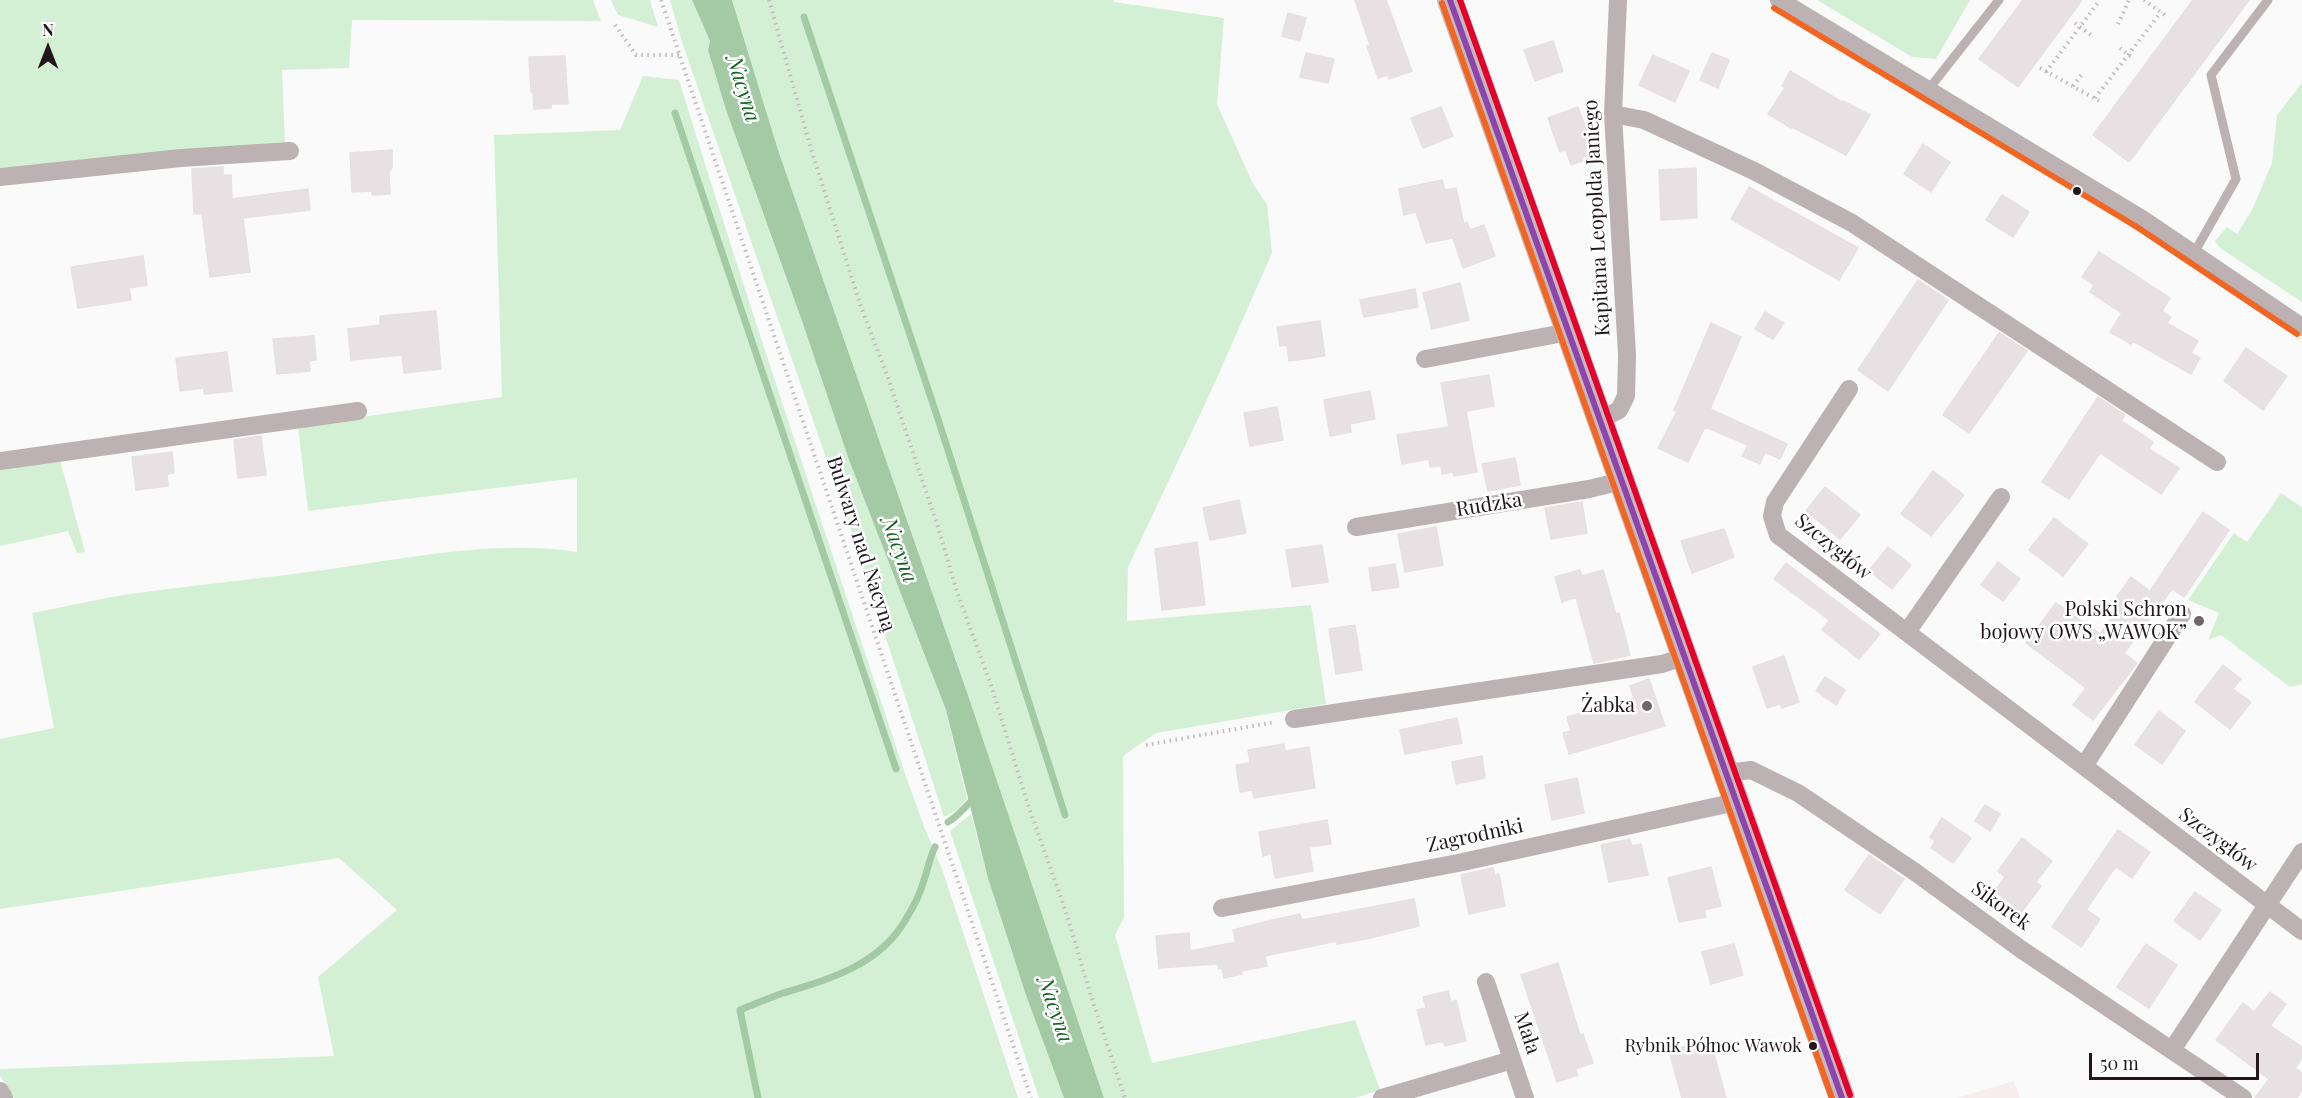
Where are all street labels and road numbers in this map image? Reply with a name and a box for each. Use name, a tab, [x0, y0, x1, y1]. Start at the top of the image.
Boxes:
street label: Kapitana Leopolda Janiego	[1579, 99, 1615, 337]
street label: Bulwary nad Nacyną	[821, 453, 901, 635]
street label: Rudzka	[1454, 488, 1524, 522]
street label: Szczygłów	[1790, 509, 1876, 585]
street label: Szczygłów	[2174, 803, 2262, 877]
street label: Zagrodniki	[1425, 814, 1525, 858]
street label: Sikorek	[1967, 876, 2035, 936]
street label: Mała	[1509, 1009, 1545, 1057]

